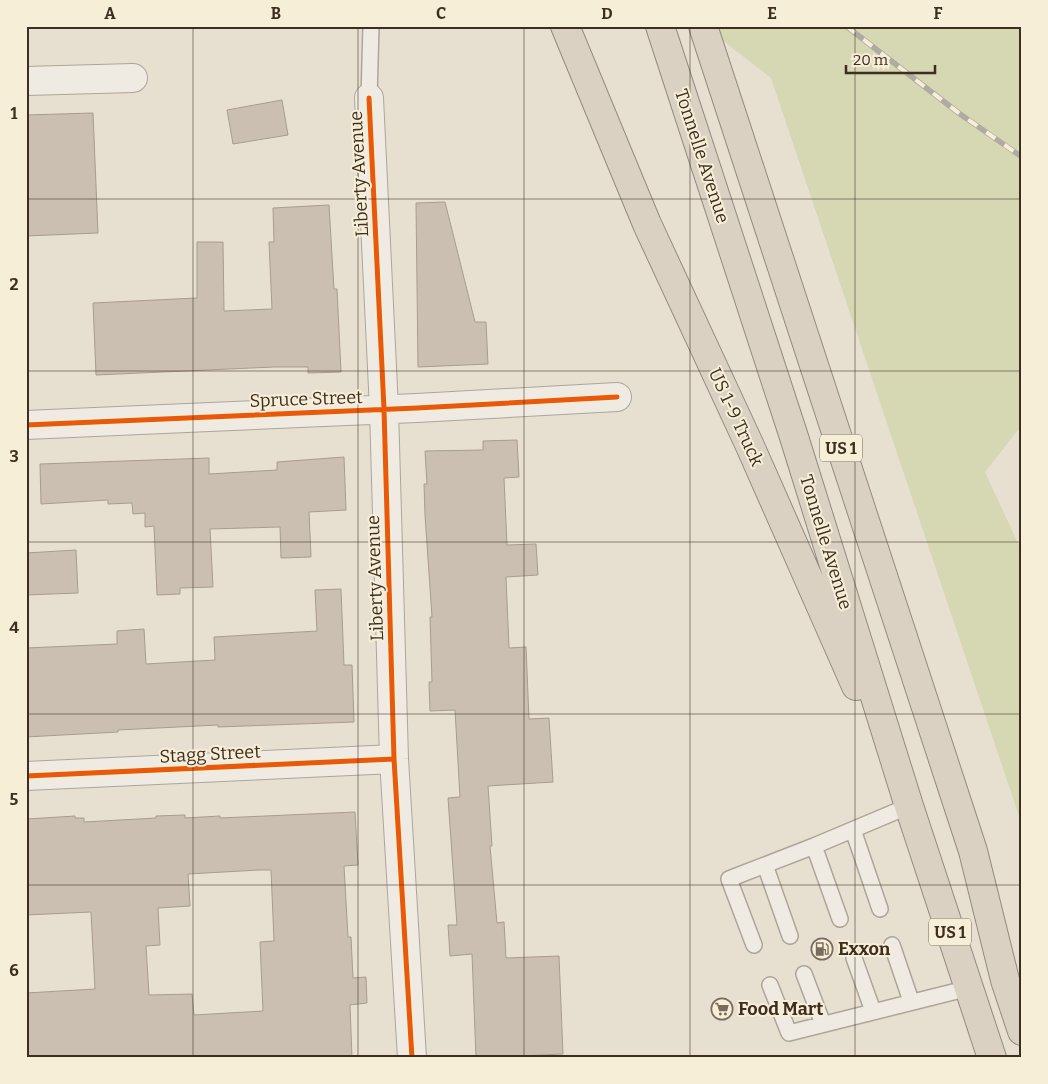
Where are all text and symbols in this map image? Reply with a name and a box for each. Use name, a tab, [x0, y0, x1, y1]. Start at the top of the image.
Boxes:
text: A	[104, 4, 116, 23]
text: B	[271, 4, 281, 23]
text: C	[436, 4, 446, 23]
text: D	[601, 4, 613, 23]
text: E	[767, 4, 777, 23]
text: F	[934, 4, 943, 23]
scale bar	[846, 42, 934, 74]
text: 20 m	[853, 51, 889, 69]
street label: Tonnelle Avenue	[670, 86, 734, 226]
text: 1	[11, 104, 18, 123]
street label: Liberty Avenue	[345, 111, 373, 237]
text: 2	[9, 275, 19, 294]
street label: US 1-9 Truck	[704, 364, 769, 470]
street label: Spruce Street	[249, 386, 363, 412]
road number: US 1	[820, 434, 862, 462]
text: 3	[9, 447, 19, 466]
street label: Tonnelle Avenue	[795, 472, 857, 612]
street label: Liberty Avenue	[362, 515, 388, 641]
text: 4	[9, 618, 19, 637]
street label: Stagg Street	[159, 740, 262, 768]
text: 5	[10, 790, 19, 809]
road number: US 1	[929, 919, 971, 946]
fuel station icon: Exxon	[810, 937, 834, 961]
place label: Exxon	[838, 938, 891, 960]
text: 6	[9, 961, 19, 980]
supermarket icon: Food Mart	[710, 997, 734, 1021]
place label: Food Mart	[738, 998, 823, 1020]

